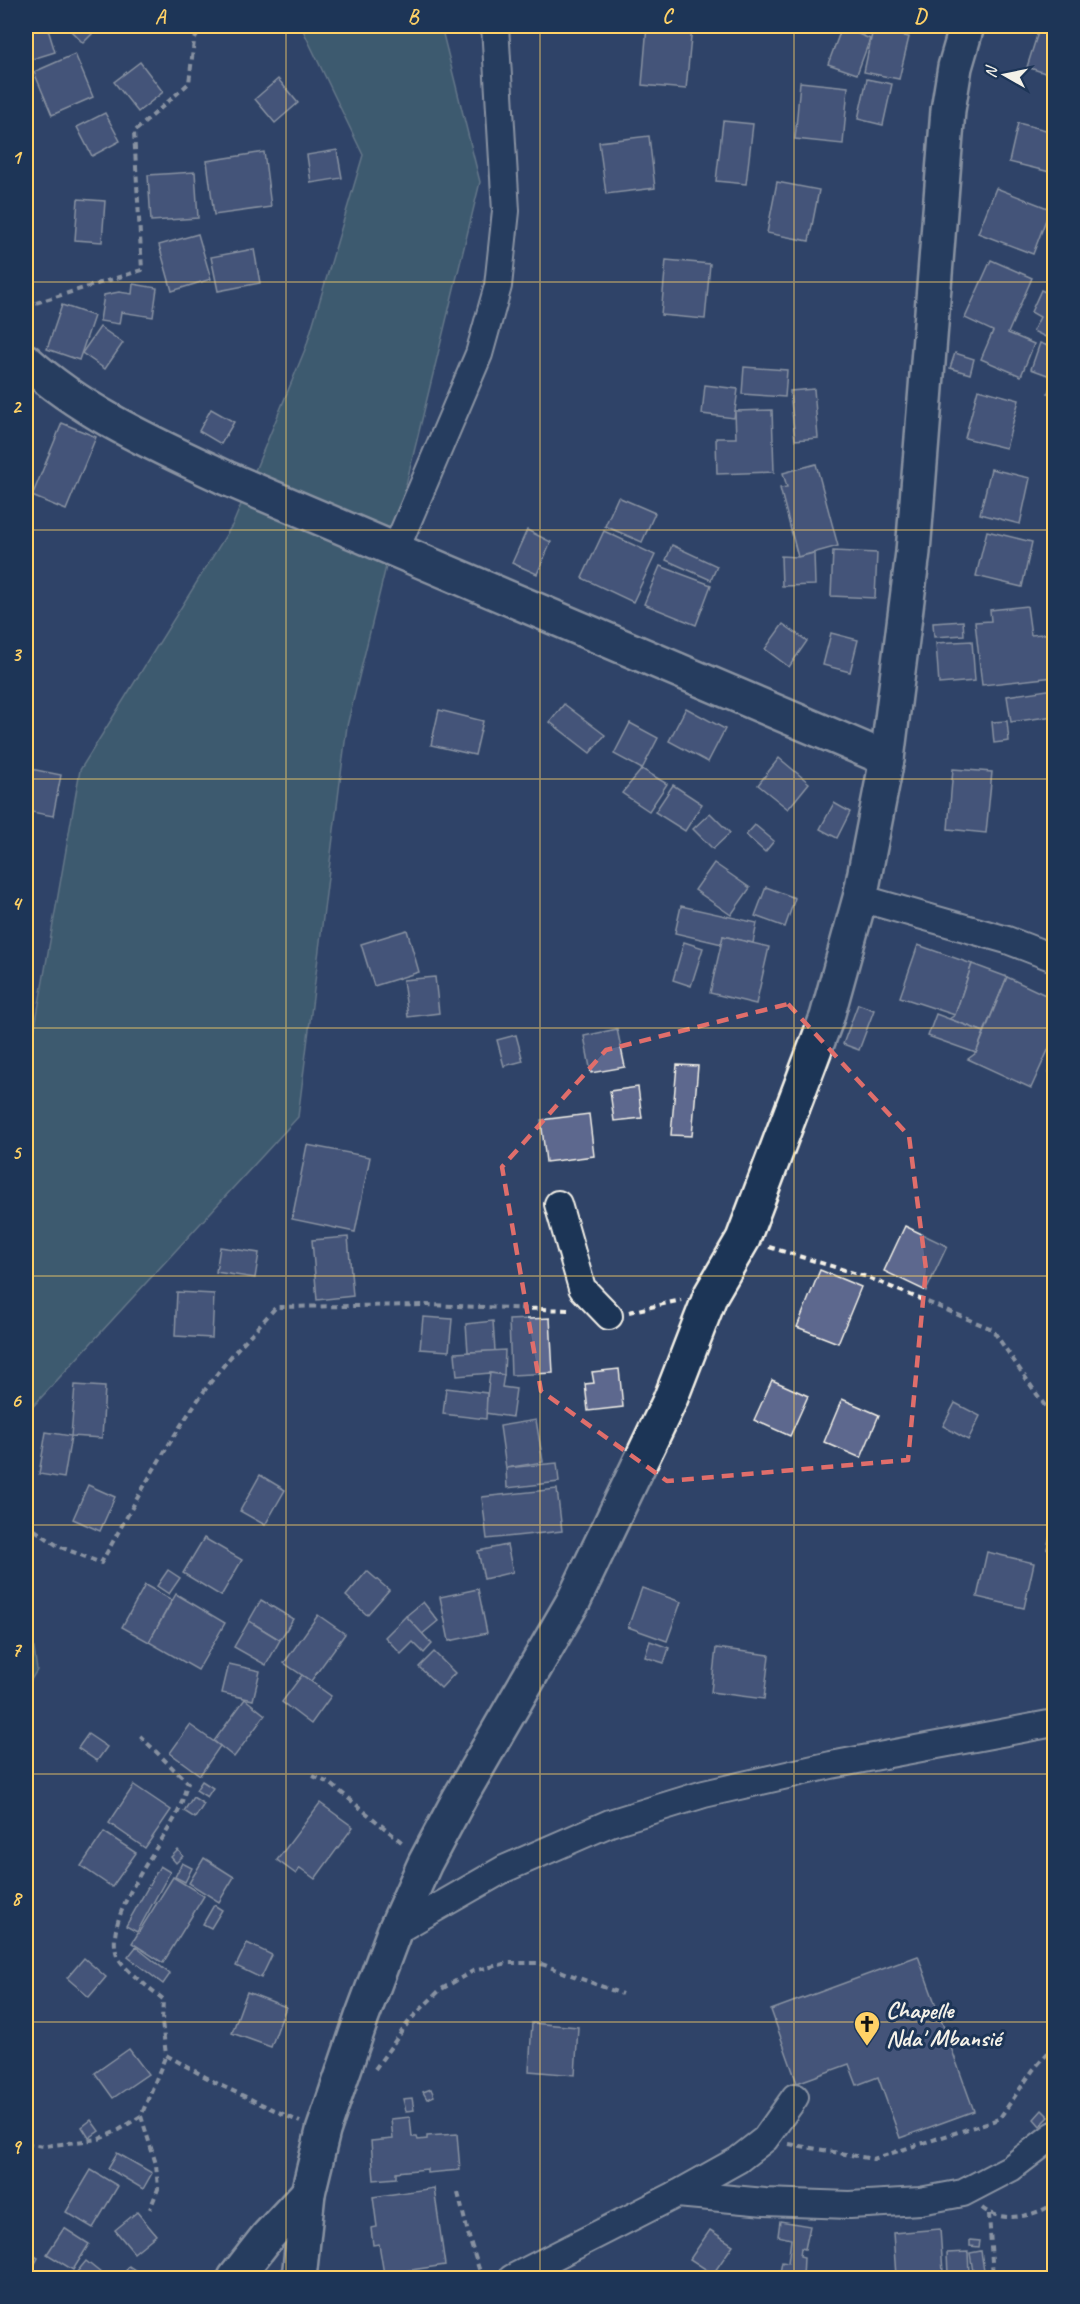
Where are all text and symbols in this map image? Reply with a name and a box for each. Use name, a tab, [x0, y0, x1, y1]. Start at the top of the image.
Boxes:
text: A	[155, 4, 167, 29]
text: B	[408, 4, 420, 29]
text: C	[662, 4, 674, 29]
text: D	[914, 4, 928, 29]
north arrow	[975, 45, 1035, 105]
text: N	[981, 63, 1002, 79]
text: 1	[12, 145, 23, 170]
text: 2	[12, 394, 23, 419]
text: 3	[12, 642, 23, 667]
text: 4	[12, 891, 24, 916]
text: 5	[12, 1140, 23, 1165]
text: 6	[11, 1388, 22, 1413]
text: 7	[12, 1637, 23, 1662]
text: 8	[12, 1886, 24, 1911]
place label: Chapelle Nda' Mbansié	[886, 1995, 1005, 2053]
church icon: Chapelle Nda' Mbansié	[852, 2009, 882, 2047]
text: 9	[12, 2134, 23, 2159]

